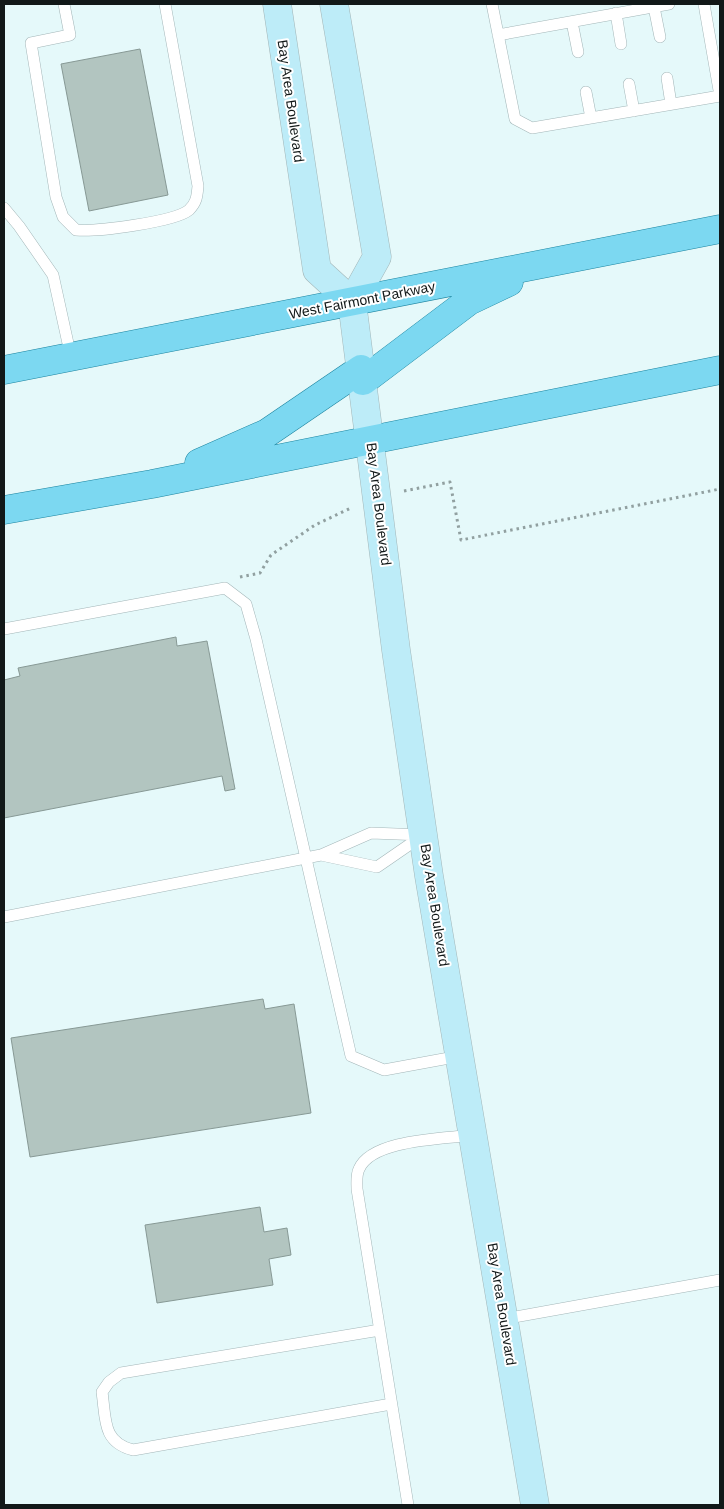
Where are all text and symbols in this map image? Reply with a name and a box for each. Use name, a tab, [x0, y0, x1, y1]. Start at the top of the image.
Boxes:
street label: Bay Area Boulevard	[274, 39, 308, 163]
street label: West Fairmont Parkway	[288, 278, 436, 322]
street label: Bay Area Boulevard	[364, 442, 394, 566]
street label: Bay Area Boulevard	[417, 843, 453, 967]
street label: Bay Area Boulevard	[484, 1242, 520, 1366]

